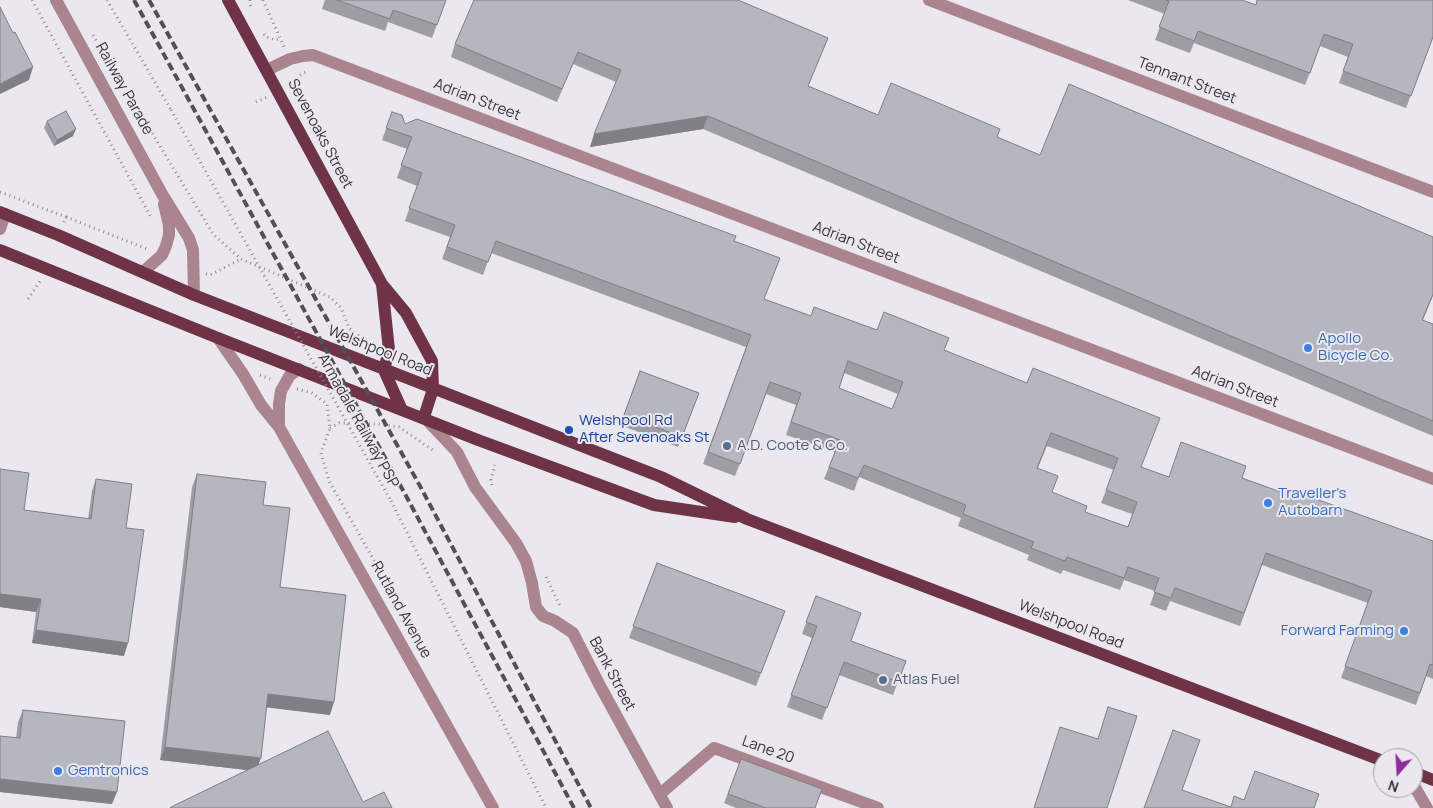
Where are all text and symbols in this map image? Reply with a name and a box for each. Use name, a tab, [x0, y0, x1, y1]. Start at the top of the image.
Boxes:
street label: Railway Parade	[91, 40, 157, 138]
street label: Tennant Street	[1135, 54, 1239, 108]
street label: Adrian Street	[431, 75, 523, 125]
street label: Sevenoaks Street	[283, 76, 357, 192]
street label: Adrian Street	[810, 218, 902, 268]
street label: Welshpool Road	[325, 322, 435, 380]
place label: Apollo Bicycle Co.	[1318, 330, 1393, 365]
marker: Apollo Bicycle Co.	[1302, 342, 1314, 354]
street label: Armadale Railway PSP	[314, 351, 402, 491]
street label: Adrian Street	[1189, 362, 1281, 412]
place label: Welshpool Rd After Sevenoaks St	[579, 412, 709, 447]
marker: Welshpool Rd After Sevenoaks St	[563, 424, 575, 436]
place label: A.D. Coote & Co.	[737, 437, 848, 455]
marker: A.D. Coote & Co.	[721, 440, 733, 452]
place label: Traveller's Autobarn	[1278, 485, 1346, 520]
marker: Traveller's Autobarn	[1262, 497, 1274, 509]
street label: Rutland Avenue	[367, 558, 435, 662]
street label: Welshpool Road	[1016, 597, 1126, 653]
place label: Forward Farming	[1281, 622, 1394, 640]
marker: Forward Farming	[1398, 625, 1410, 637]
street label: Bank Street	[585, 634, 639, 714]
place label: Atlas Fuel	[893, 671, 960, 689]
marker: Atlas Fuel	[877, 674, 889, 686]
street label: Lane 20	[739, 732, 797, 768]
north arrow	[1373, 748, 1423, 798]
place label: Gemtronics	[68, 762, 149, 780]
marker: Gemtronics	[52, 765, 64, 777]
text: N	[1385, 776, 1401, 797]

